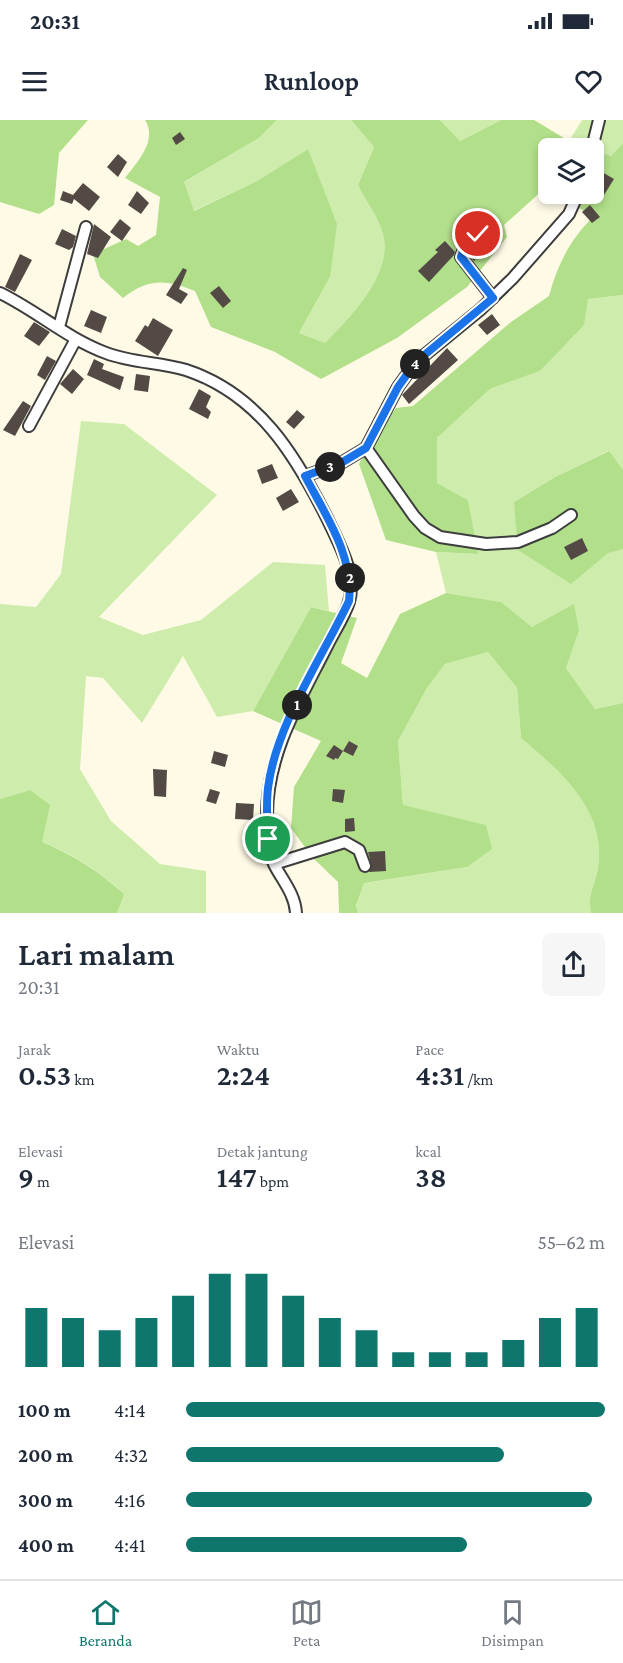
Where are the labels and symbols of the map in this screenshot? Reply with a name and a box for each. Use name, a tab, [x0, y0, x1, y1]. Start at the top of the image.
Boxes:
pin	[452, 208, 503, 259]
pin: 4	[400, 349, 430, 379]
pin: 3	[315, 452, 345, 482]
pin: 2	[335, 563, 365, 593]
pin: 1	[282, 690, 312, 720]
pin	[242, 813, 293, 864]

